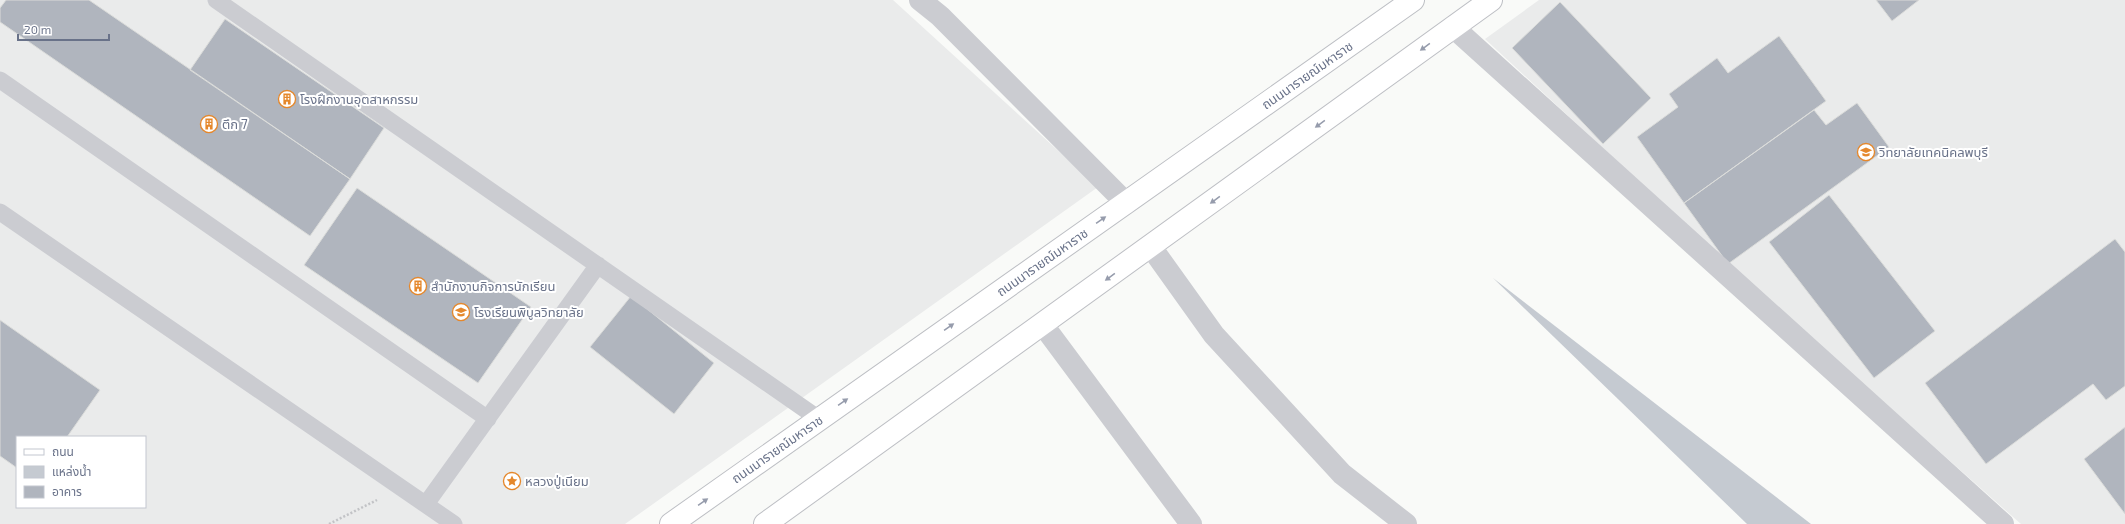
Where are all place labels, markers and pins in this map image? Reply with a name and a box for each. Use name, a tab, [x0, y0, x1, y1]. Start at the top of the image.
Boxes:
building icon: โรงฝึกงานอุตสาหกรรม	[277, 89, 297, 109]
place label: โรงฝึกงานอุตสาหกรรม	[300, 91, 418, 107]
building icon: ตึก 7	[199, 114, 219, 134]
place label: ตึก 7	[222, 116, 248, 132]
school or university icon: วิทยาลัยเทคนิคลพบุรี	[1856, 142, 1876, 162]
place label: วิทยาลัยเทคนิคลพบุรี	[1879, 144, 1988, 160]
building icon: สำนักงานกิจการนักเรียน	[408, 276, 428, 296]
place label: สำนักงานกิจการนักเรียน	[431, 278, 555, 294]
school or university icon: โรงเรียนพิบูลวิทยาลัย	[451, 302, 471, 322]
place label: โรงเรียนพิบูลวิทยาลัย	[474, 304, 584, 320]
place icon: หลวงปู่เนียม	[502, 471, 522, 491]
place label: หลวงปู่เนียม	[525, 473, 589, 489]

